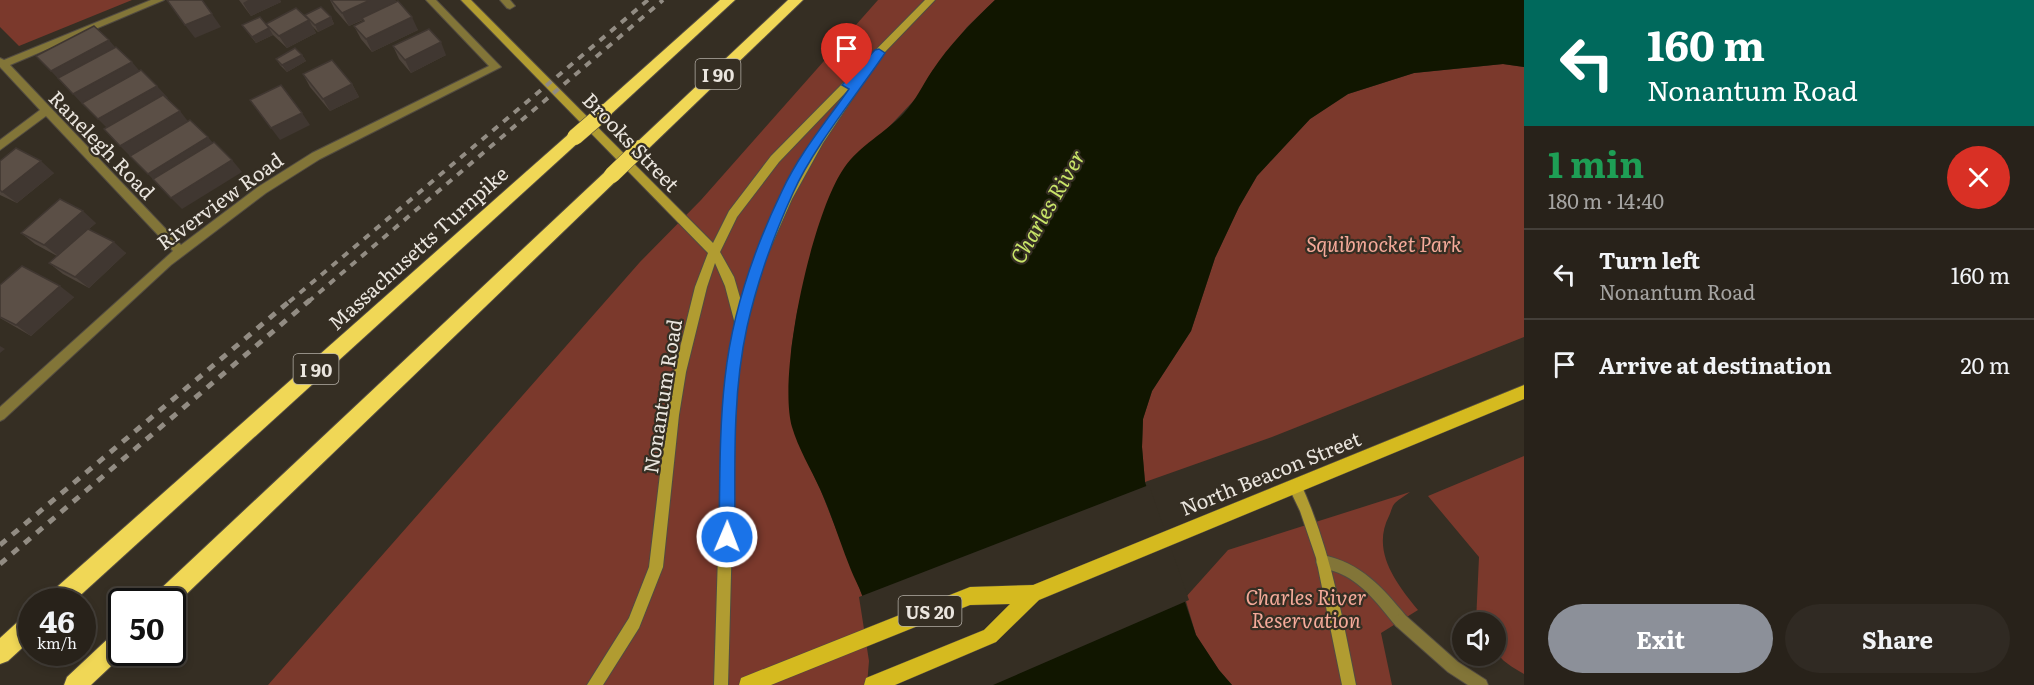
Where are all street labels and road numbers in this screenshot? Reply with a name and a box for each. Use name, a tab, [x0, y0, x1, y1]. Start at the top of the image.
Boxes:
road number: I 90	[696, 59, 740, 89]
street label: Ranelegh Road	[43, 83, 163, 205]
street label: Brooks Street	[577, 85, 687, 197]
street label: Riverview Road	[150, 144, 288, 256]
street label: Massachusetts Turnpike	[320, 158, 514, 336]
street label: Nonantum Road	[634, 317, 688, 475]
road number: I 90	[294, 354, 338, 384]
street label: North Beacon Street	[1175, 422, 1365, 522]
road number: US 20	[898, 596, 962, 626]

